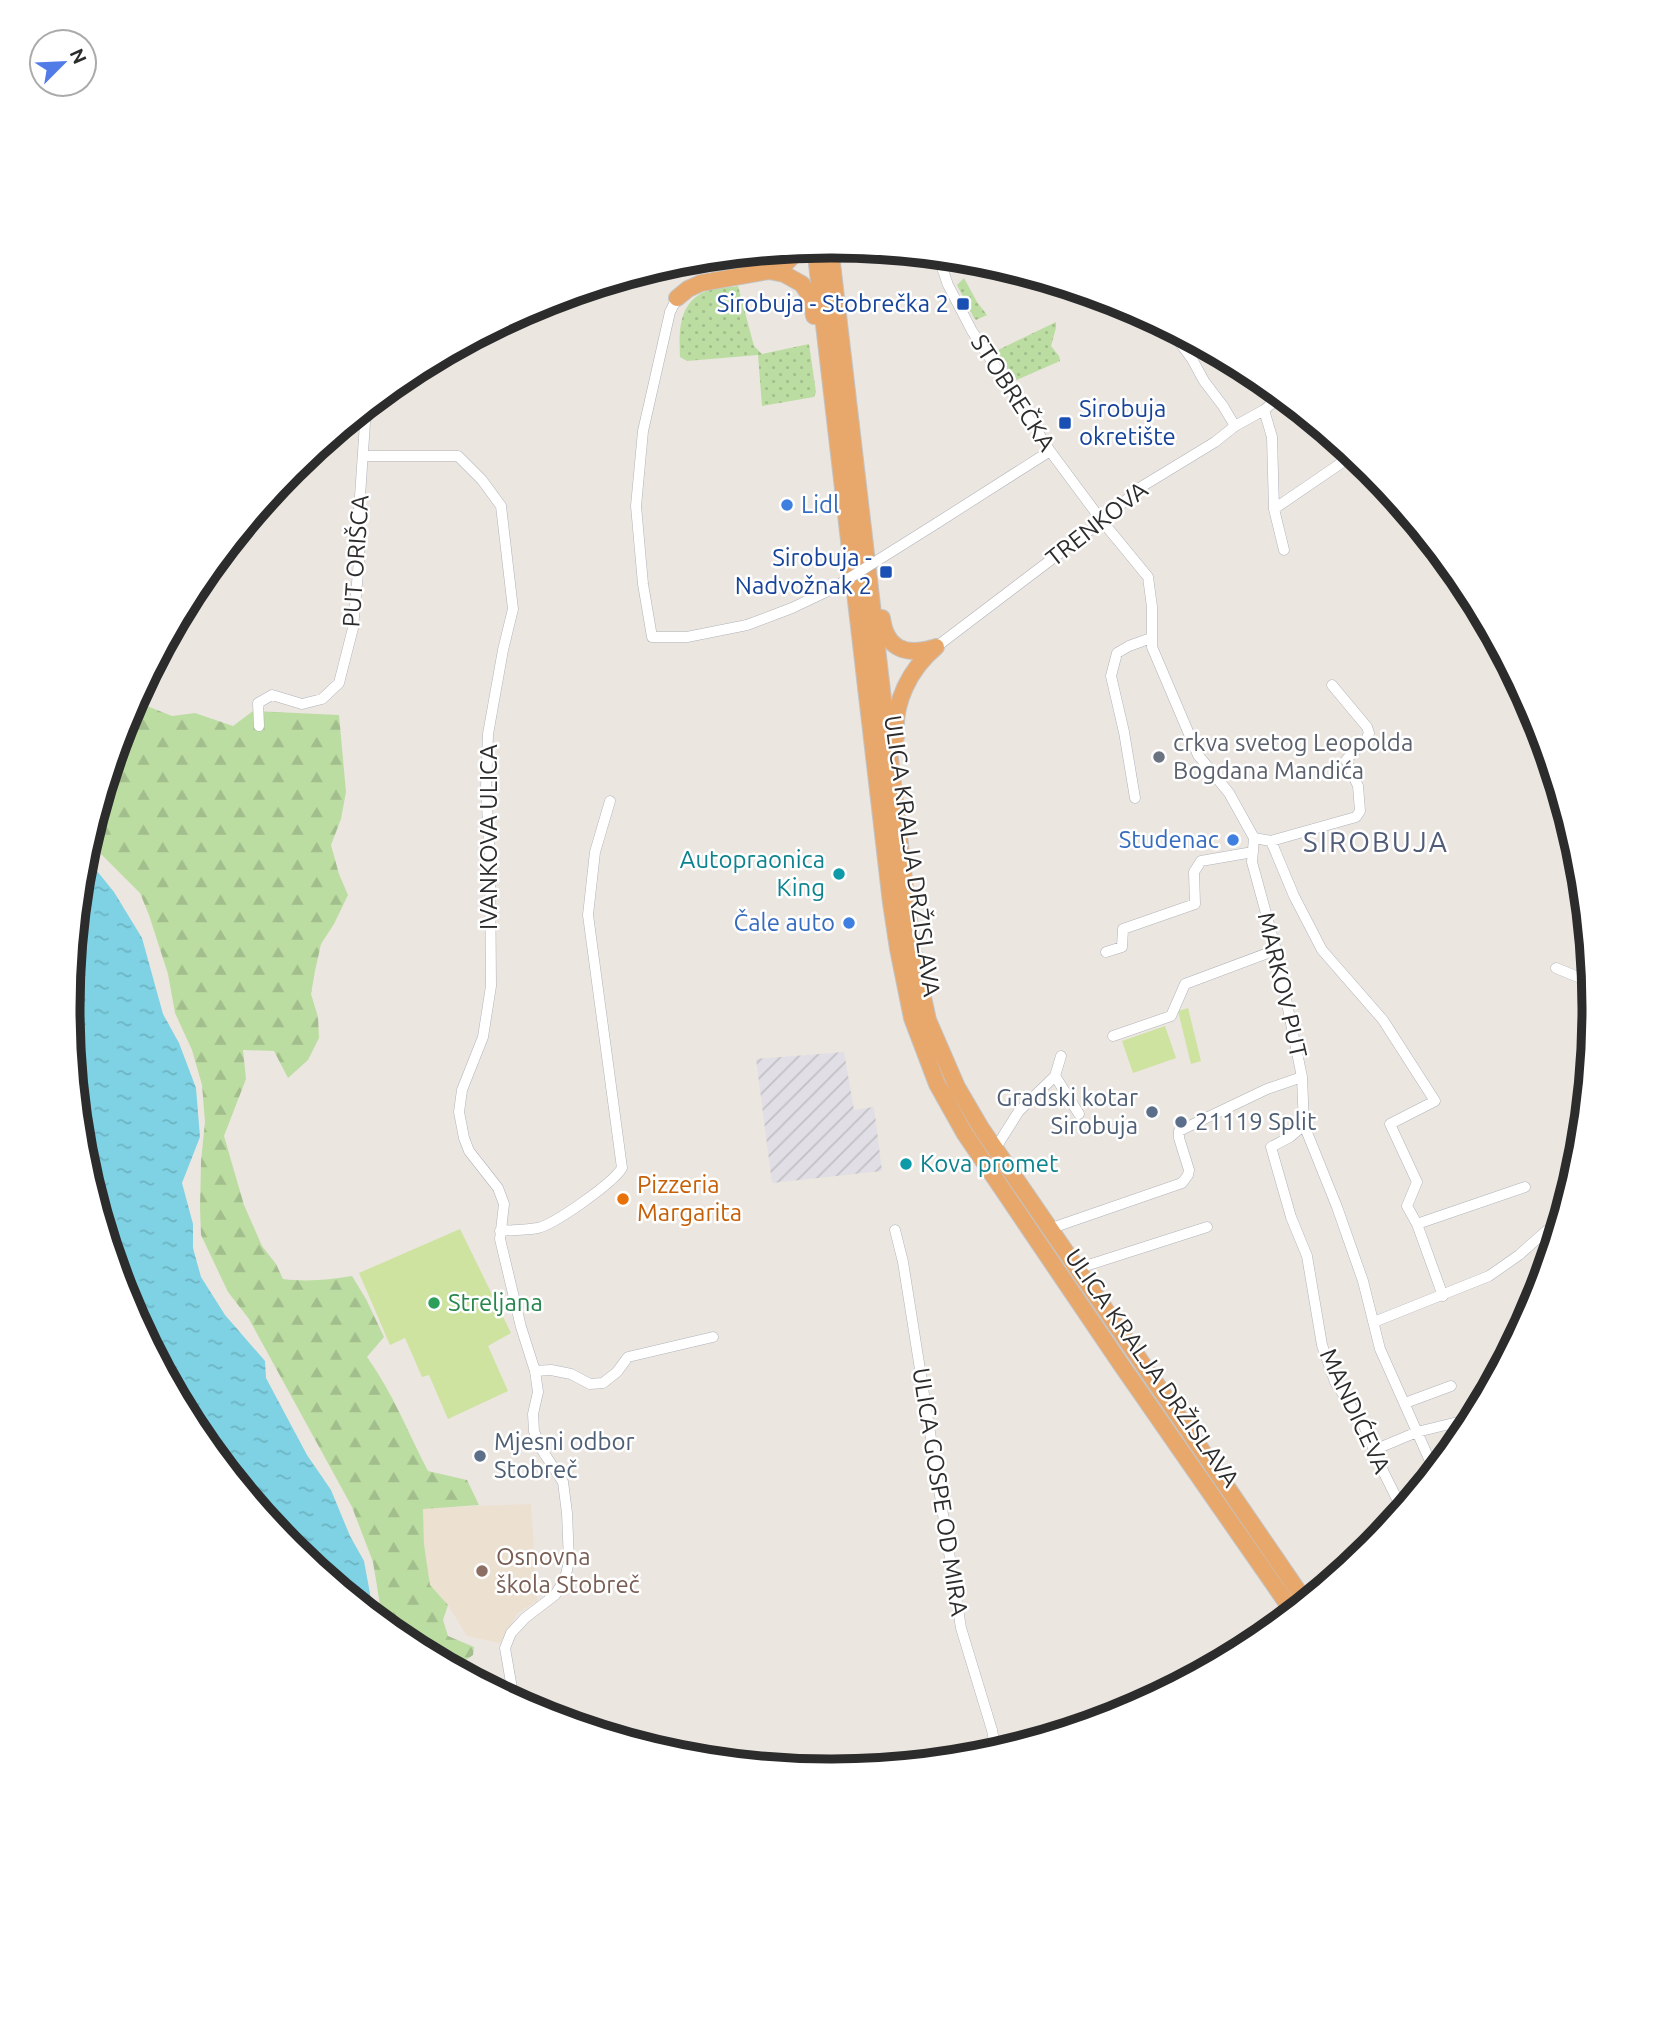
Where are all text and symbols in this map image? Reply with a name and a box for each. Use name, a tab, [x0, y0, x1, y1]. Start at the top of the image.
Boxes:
north arrow	[28, 28, 98, 98]
text: N	[66, 45, 91, 67]
place label: Sirobuja - Stobrečka 2	[717, 290, 949, 317]
marker: Sirobuja - Stobrečka 2	[955, 296, 971, 312]
street label: STOBREČKA	[966, 329, 1062, 456]
place label: Sirobuja okretište	[1079, 395, 1176, 450]
marker: Sirobuja okretište	[1057, 415, 1073, 431]
street label: TRENKOVA	[1041, 476, 1153, 571]
place label: Lidl	[801, 491, 839, 518]
street label: PUT ORIŠCA	[336, 493, 374, 628]
marker: Lidl	[779, 497, 795, 513]
place label: Sirobuja - Nadvožnak 2	[735, 544, 872, 599]
marker: Sirobuja - Nadvožnak 2	[878, 564, 894, 580]
street label: ULICA KRALJA DRŽISLAVA	[879, 713, 947, 999]
place label: crkva svetog Leopolda Bogdana Mandića	[1173, 729, 1413, 784]
street label: IVANKOVA ULICA	[475, 744, 502, 930]
marker: crkva svetog Leopolda Bogdana Mandića	[1151, 749, 1167, 765]
place label: Studenac	[1119, 826, 1219, 853]
district label: SIROBUJA	[1303, 826, 1449, 857]
marker: Studenac	[1225, 832, 1241, 848]
place label: Autopraonica King	[680, 846, 825, 901]
marker: Autopraonica King	[831, 866, 847, 882]
place label: Čale auto	[733, 908, 835, 936]
street label: MARKOV PUT	[1253, 909, 1312, 1060]
marker: Čale auto	[841, 915, 857, 931]
place label: Gradski kotar Sirobuja	[996, 1084, 1138, 1139]
marker: Gradski kotar Sirobuja	[1144, 1104, 1160, 1120]
place label: 21119 Split	[1195, 1108, 1317, 1135]
marker: 21119 Split	[1173, 1114, 1189, 1130]
place label: Kova promet	[920, 1150, 1059, 1177]
marker: Kova promet	[898, 1156, 914, 1172]
place label: Pizzeria Margarita	[637, 1171, 742, 1226]
marker: Pizzeria Margarita	[615, 1191, 631, 1207]
street label: ULICA KRALJA DRŽISLAVA	[1060, 1243, 1246, 1492]
place label: Streljana	[448, 1289, 543, 1316]
marker: Streljana	[426, 1295, 442, 1311]
street label: MANDIĆEVA	[1315, 1344, 1397, 1478]
street label: ULICA GOSPE OD MIRA	[908, 1366, 974, 1618]
place label: Mjesni odbor Stobreč	[494, 1428, 635, 1483]
marker: Mjesni odbor Stobreč	[472, 1448, 488, 1464]
place label: Osnovna škola Stobreč	[496, 1543, 640, 1598]
marker: Osnovna škola Stobreč	[474, 1563, 490, 1579]

